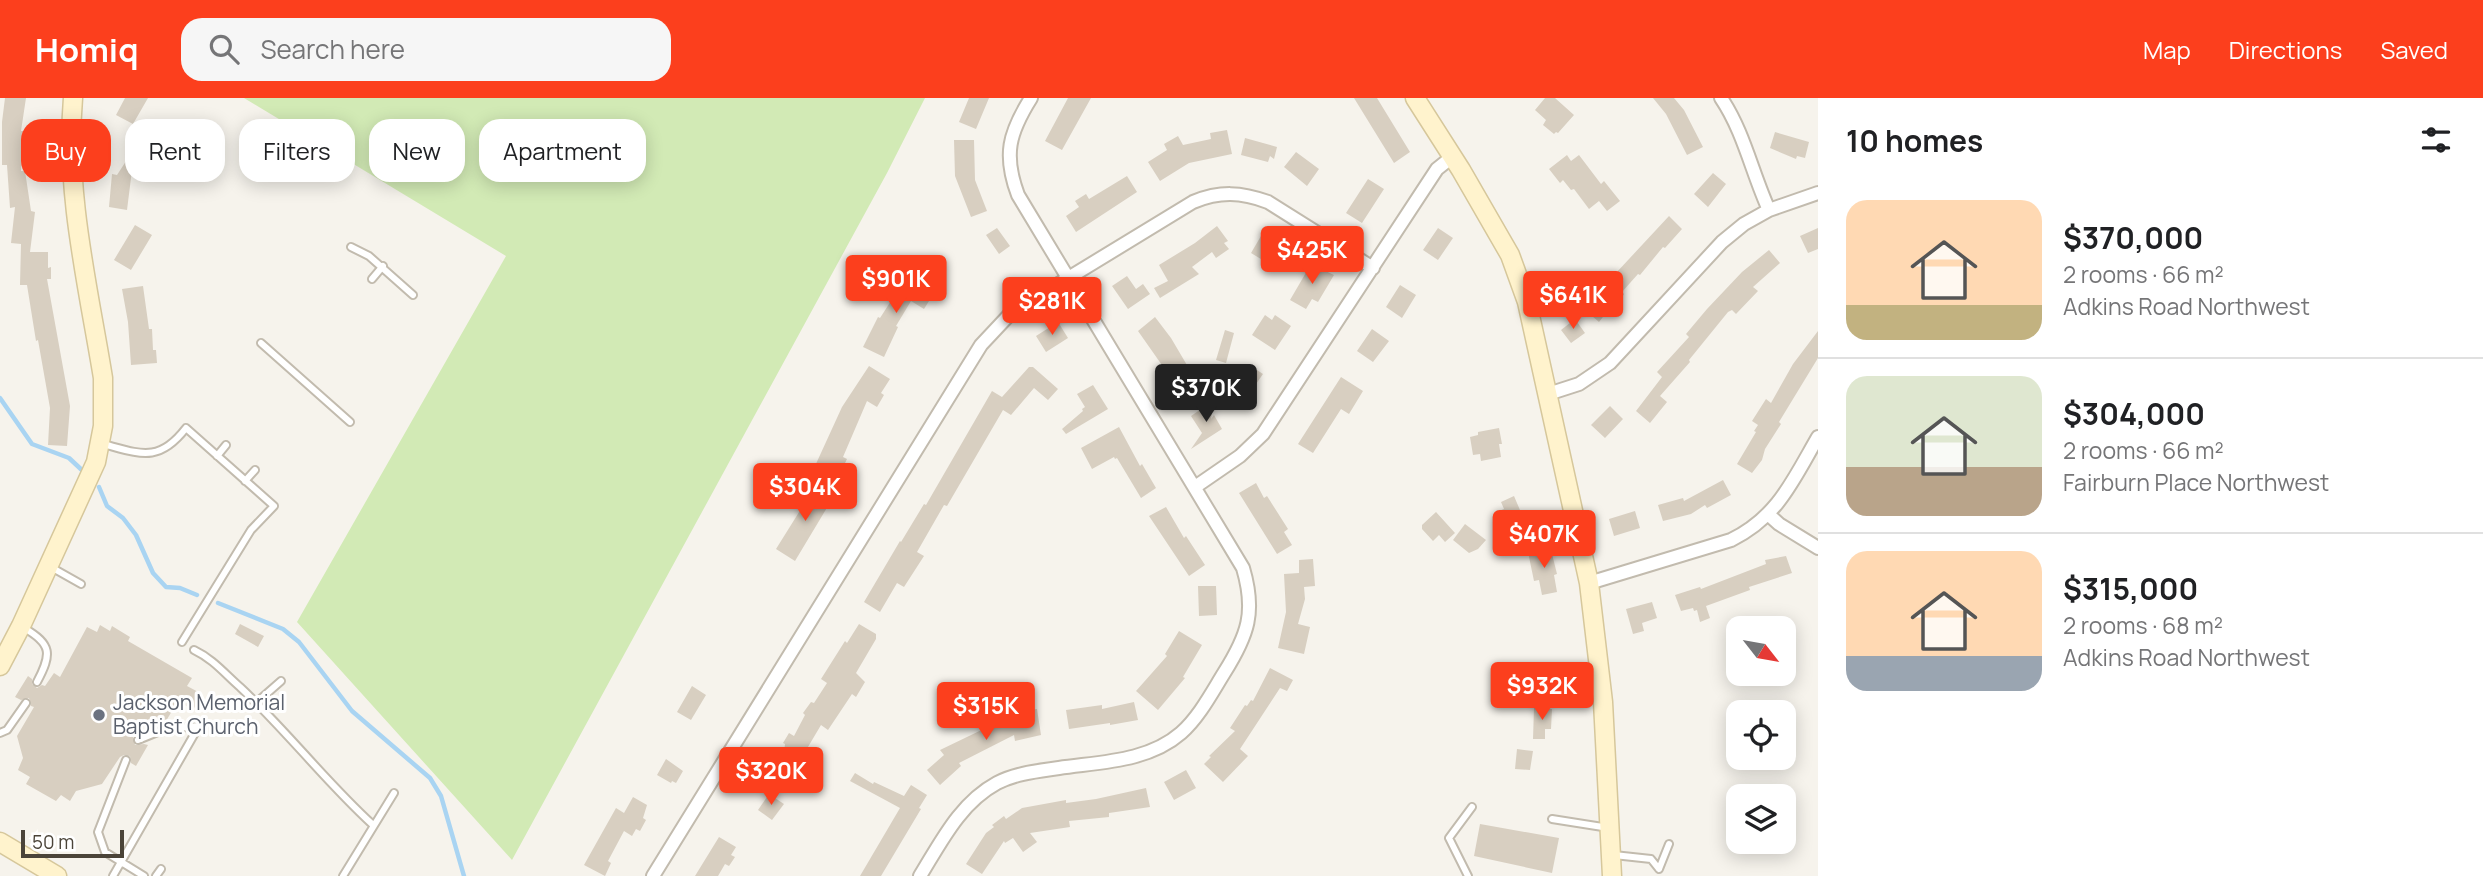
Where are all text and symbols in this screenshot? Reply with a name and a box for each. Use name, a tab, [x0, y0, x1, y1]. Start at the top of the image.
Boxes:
search box	[181, 18, 671, 81]
text: Homiq	[35, 27, 139, 72]
icon: search	[205, 30, 243, 68]
text: Search here	[261, 31, 405, 67]
text: Map	[2143, 33, 2191, 66]
text: Directions	[2229, 33, 2342, 66]
text: Saved	[2380, 33, 2448, 66]
chip: Buy	[21, 119, 111, 182]
chip: Rent	[125, 119, 225, 182]
chip: Filters	[239, 119, 355, 182]
chip: New	[369, 119, 465, 182]
chip: Apartment	[479, 119, 646, 182]
text: 10 homes	[1846, 120, 1983, 161]
icon: filters	[2417, 121, 2455, 159]
text: $370,000	[2063, 217, 2203, 258]
pin: $425K	[1263, 226, 1361, 286]
icon: home	[1902, 228, 1986, 312]
text: $425K	[1277, 233, 1347, 265]
pin: $901K	[847, 256, 945, 315]
text: 2 rooms · 66 m²	[2063, 258, 2224, 290]
text: $901K	[862, 262, 930, 294]
pin: $641K	[1524, 272, 1622, 331]
pin: $281K	[1003, 278, 1101, 337]
text: $641K	[1539, 278, 1607, 310]
text: $281K	[1018, 284, 1086, 316]
text: Adkins Road Northwest	[2063, 290, 2310, 322]
pin: $370K	[1157, 364, 1255, 424]
text: $370K	[1171, 371, 1241, 403]
text: $304,000	[2063, 393, 2205, 434]
icon: home	[1902, 404, 1986, 488]
text: 2 rooms · 66 m²	[2063, 434, 2224, 466]
pin: $304K	[756, 464, 854, 523]
text: Fairburn Place Northwest	[2063, 466, 2329, 498]
text: $304K	[769, 470, 841, 502]
pin: $407K	[1495, 510, 1593, 570]
text: $407K	[1509, 517, 1579, 549]
text: $315,000	[2063, 568, 2198, 609]
icon: home	[1902, 579, 1986, 663]
text: 2 rooms · 68 m²	[2063, 609, 2223, 641]
north arrow	[1726, 616, 1796, 686]
map controls	[1726, 616, 1796, 854]
text: Adkins Road Northwest	[2063, 641, 2310, 673]
pin: $932K	[1493, 662, 1591, 722]
text: $932K	[1507, 669, 1577, 701]
pin: $315K	[937, 682, 1035, 742]
place label: Jackson Memorial Baptist Church	[113, 688, 285, 740]
text: $315K	[953, 689, 1019, 721]
button: locate	[1726, 700, 1796, 770]
marker: Jackson Memorial Baptist Church	[91, 707, 107, 723]
pin: $320K	[722, 748, 820, 807]
text: $320K	[735, 754, 807, 786]
button: layers	[1726, 784, 1796, 854]
scale bar	[21, 827, 124, 859]
text: 50 m	[32, 829, 74, 855]

